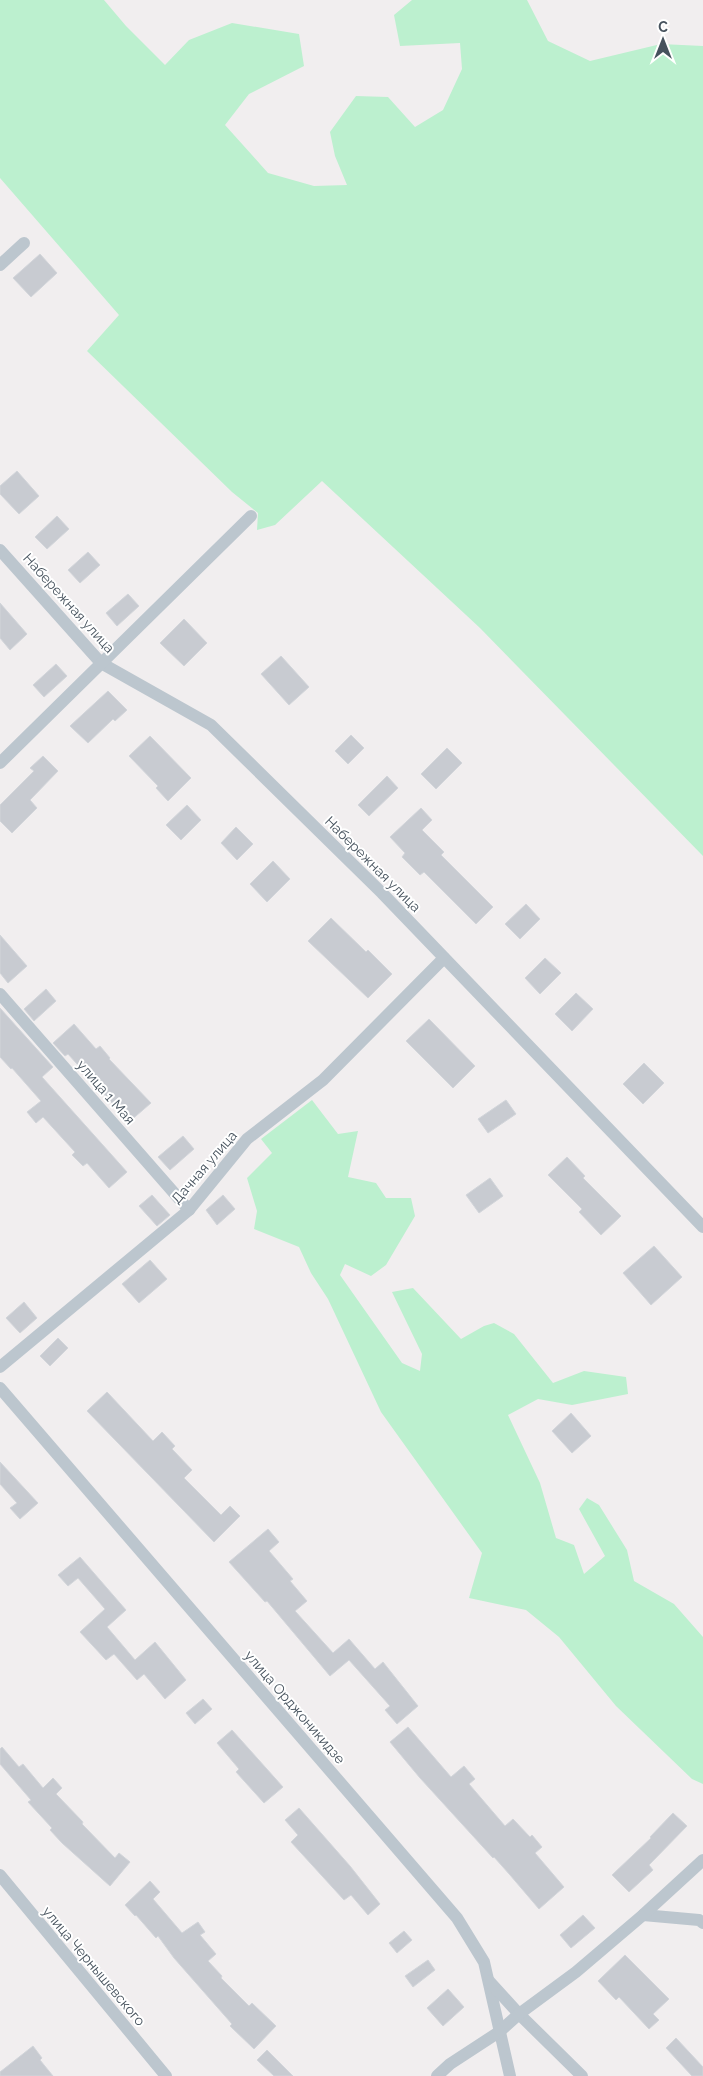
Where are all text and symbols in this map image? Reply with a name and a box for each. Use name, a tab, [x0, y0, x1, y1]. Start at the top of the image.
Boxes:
north arrow	[638, 15, 688, 65]
text: С	[658, 19, 668, 35]
street label: Набережная улица	[20, 550, 118, 656]
street label: Набережная улица	[322, 813, 424, 915]
street label: улица 1 Мая	[74, 1057, 138, 1127]
street label: Дачная улица	[168, 1127, 240, 1207]
street label: улица Орджоникидзе	[242, 1647, 348, 1767]
street label: улица Чернышевского	[40, 1903, 148, 2029]

